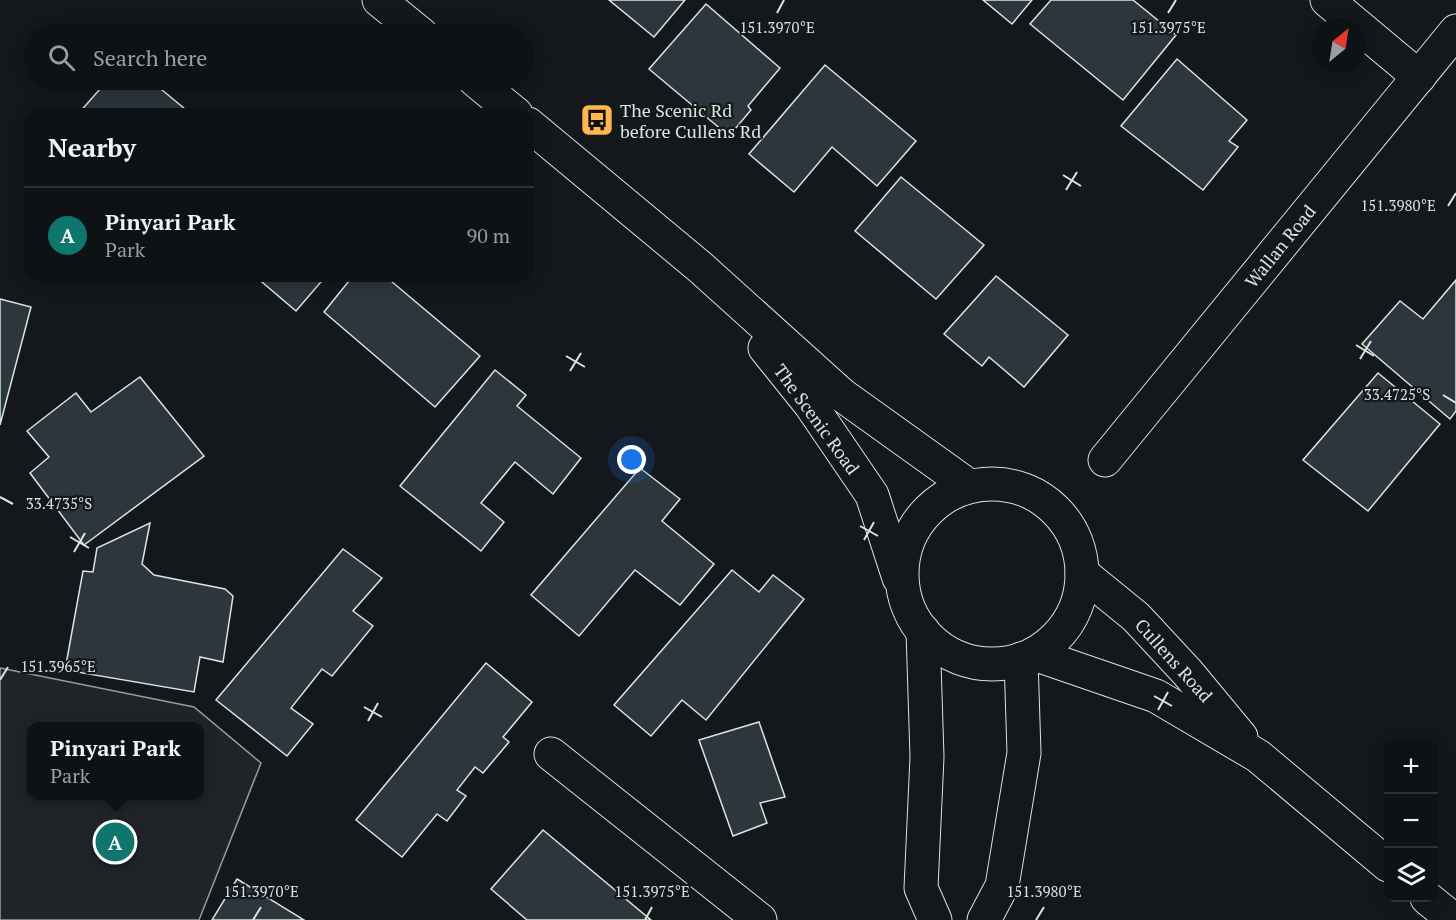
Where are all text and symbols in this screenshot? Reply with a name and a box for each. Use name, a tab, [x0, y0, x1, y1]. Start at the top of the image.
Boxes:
text: 151.3970°E	[739, 17, 815, 37]
text: 151.3975°E	[1130, 17, 1206, 37]
north arrow	[1312, 18, 1366, 72]
search box	[24, 24, 534, 90]
icon: search	[45, 41, 78, 74]
text: Search here	[93, 43, 207, 72]
place label: The Scenic Rd before Cullens Rd	[620, 98, 761, 143]
bus stop icon: The Scenic Rd before Cullens Rd	[579, 102, 615, 138]
text: Nearby	[48, 130, 136, 164]
text: 151.3980°E	[1360, 195, 1436, 215]
street label: Wallan Road	[1239, 200, 1321, 292]
text: Pinyari Park	[105, 207, 236, 236]
text: A	[60, 222, 75, 249]
text: 90 m	[467, 222, 510, 249]
text: Park	[105, 236, 145, 263]
street label: The Scenic Road	[769, 359, 865, 479]
text: 33.4725°S	[1364, 384, 1430, 404]
your location	[617, 445, 646, 474]
text: 33.4735°S	[26, 493, 92, 513]
street label: Cullens Road	[1130, 613, 1218, 707]
text: 151.3965°E	[20, 656, 96, 676]
popup	[27, 722, 204, 800]
text: Pinyari Park	[50, 733, 181, 762]
map controls	[1384, 740, 1438, 902]
button: +	[1384, 740, 1438, 794]
text: Park	[50, 762, 90, 789]
button: −	[1384, 794, 1438, 848]
pin: A	[96, 820, 134, 864]
button: layers	[1384, 848, 1438, 902]
text: 151.3970°E	[223, 881, 299, 901]
text: 151.3975°E	[614, 881, 690, 901]
text: 151.3980°E	[1006, 881, 1082, 901]

